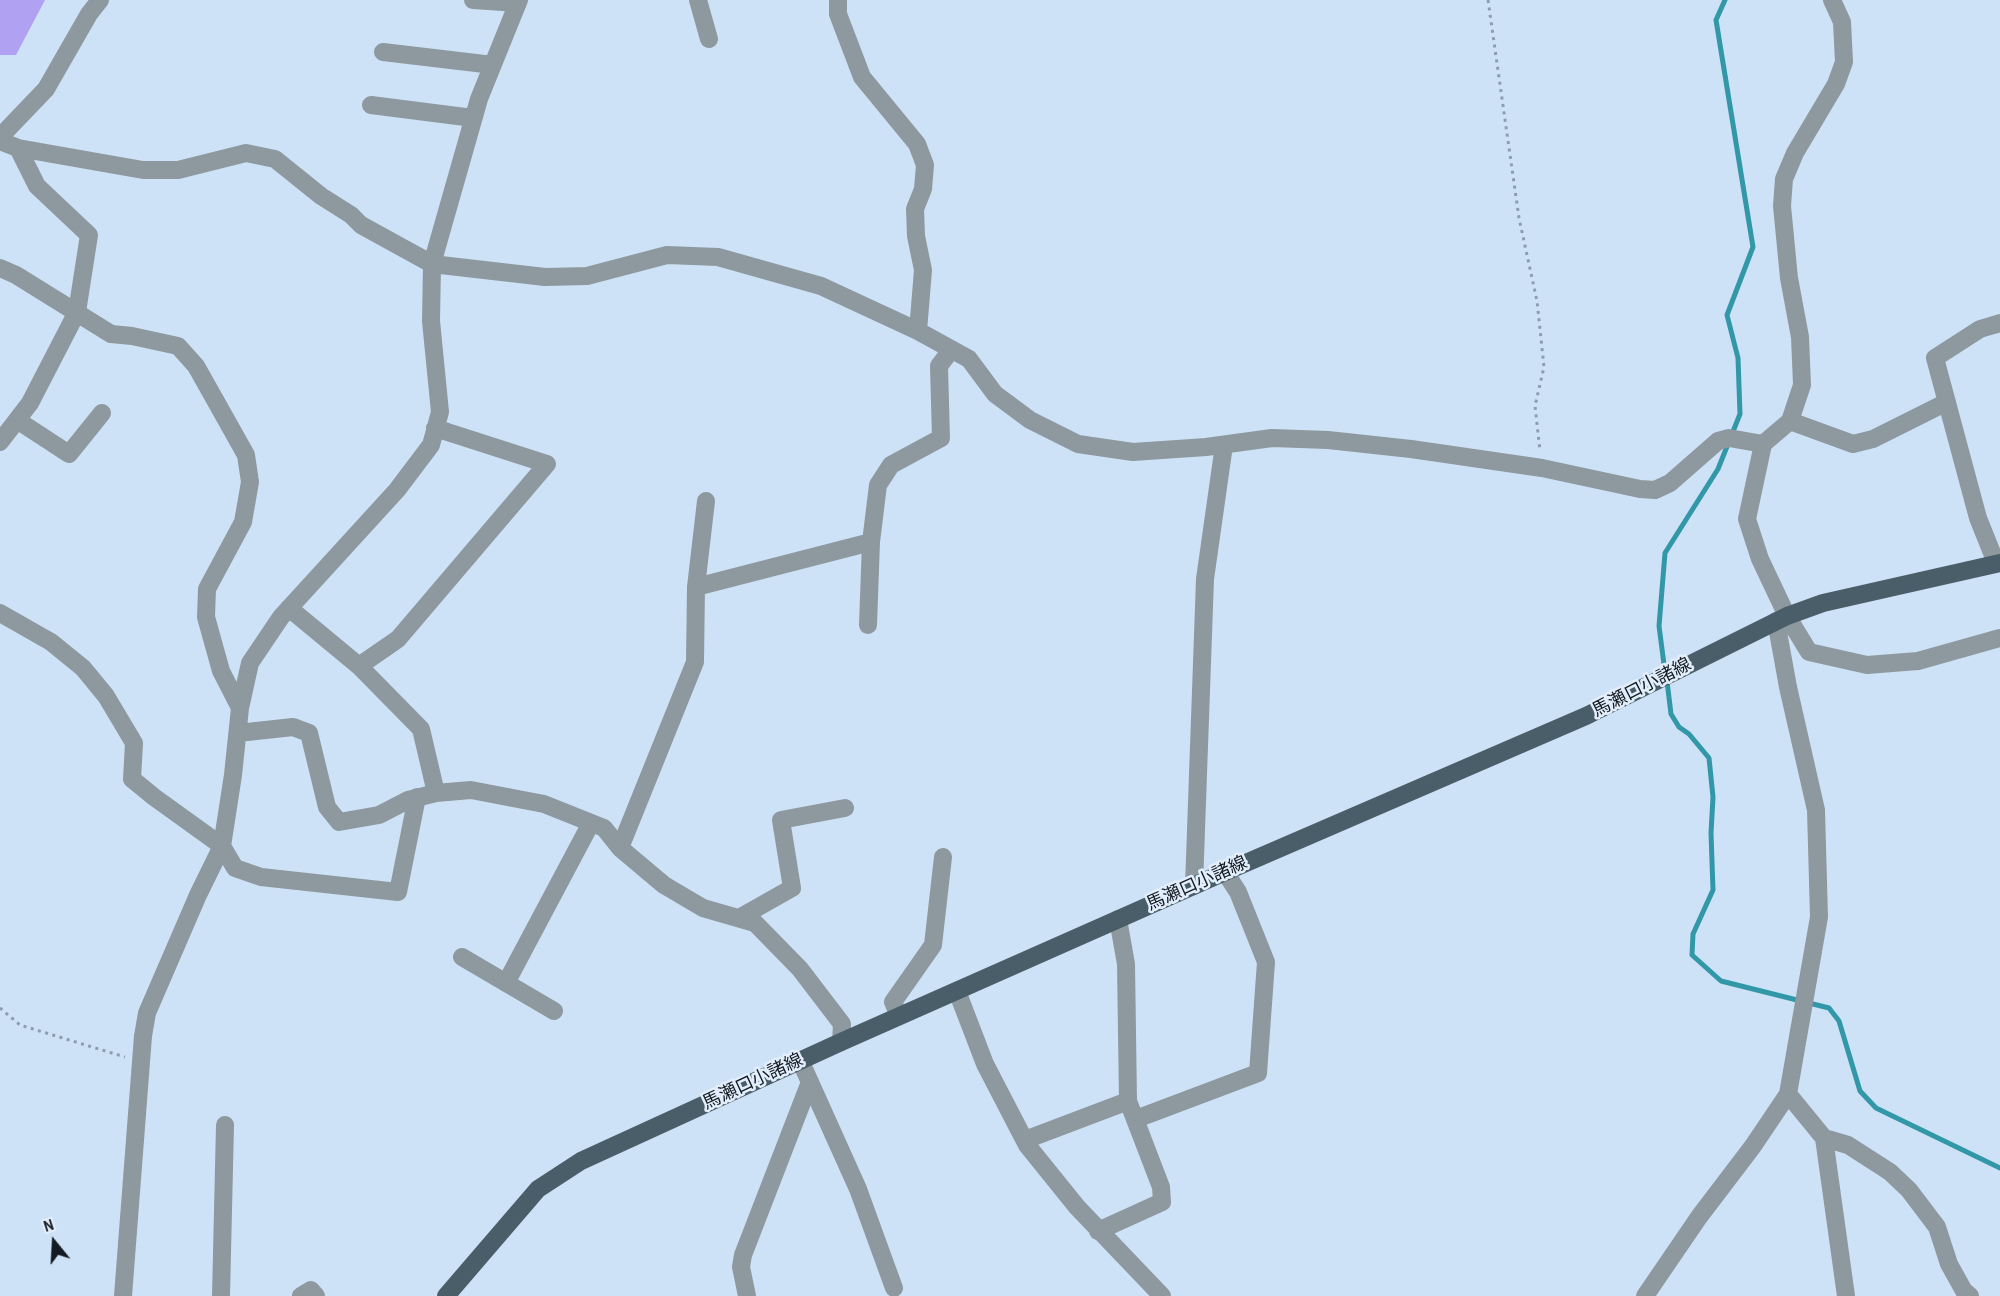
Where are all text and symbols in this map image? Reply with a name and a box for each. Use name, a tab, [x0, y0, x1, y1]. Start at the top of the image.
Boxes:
street label: 馬瀬口小諸線	[1589, 654, 1695, 722]
street label: 馬瀬口小諸線	[1143, 852, 1251, 916]
street label: 馬瀬口小諸線	[699, 1049, 807, 1115]
north arrow	[24, 1212, 84, 1272]
text: N	[41, 1213, 56, 1237]

